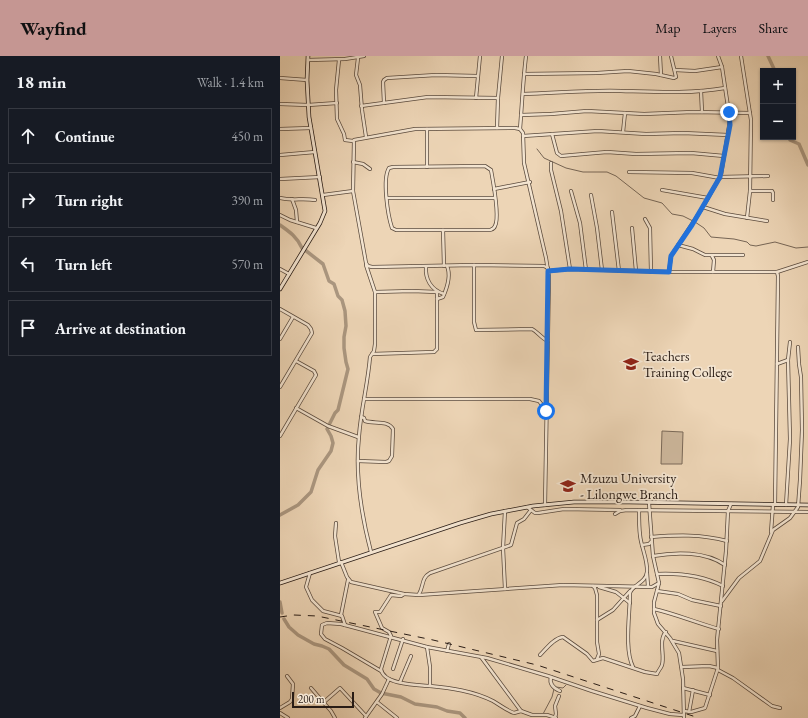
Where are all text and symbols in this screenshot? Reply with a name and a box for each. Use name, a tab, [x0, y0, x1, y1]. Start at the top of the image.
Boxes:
text: Wayfind	[20, 16, 87, 41]
text: Map	[655, 19, 680, 37]
text: Layers	[702, 19, 737, 37]
text: Share	[759, 19, 788, 37]
map controls	[760, 68, 796, 140]
button: +	[760, 68, 796, 104]
text: 18 min	[16, 71, 66, 93]
text: Walk · 1.4 km	[197, 74, 264, 91]
route end	[720, 103, 738, 121]
button: −	[760, 104, 796, 140]
icon: ahead	[17, 125, 39, 147]
text: Continue	[55, 127, 115, 146]
text: 450 m	[232, 128, 263, 145]
icon: right	[17, 189, 39, 211]
text: Turn right	[55, 191, 123, 210]
text: 390 m	[232, 192, 263, 209]
icon: left	[17, 253, 39, 275]
text: Turn left	[55, 255, 112, 274]
text: 570 m	[232, 256, 263, 273]
icon: arrive	[17, 317, 39, 339]
text: Arrive at destination	[55, 319, 186, 338]
place label: Teachers Training College	[643, 347, 733, 381]
school or university icon: Teachers Training College	[622, 355, 640, 373]
route start	[537, 402, 555, 420]
place label: Mzuzu University - Lilongwe Branch	[580, 469, 678, 503]
school or university icon: Mzuzu University - Lilongwe Branch	[559, 477, 577, 495]
scale bar	[292, 690, 354, 709]
text: 200 m	[298, 692, 325, 706]

